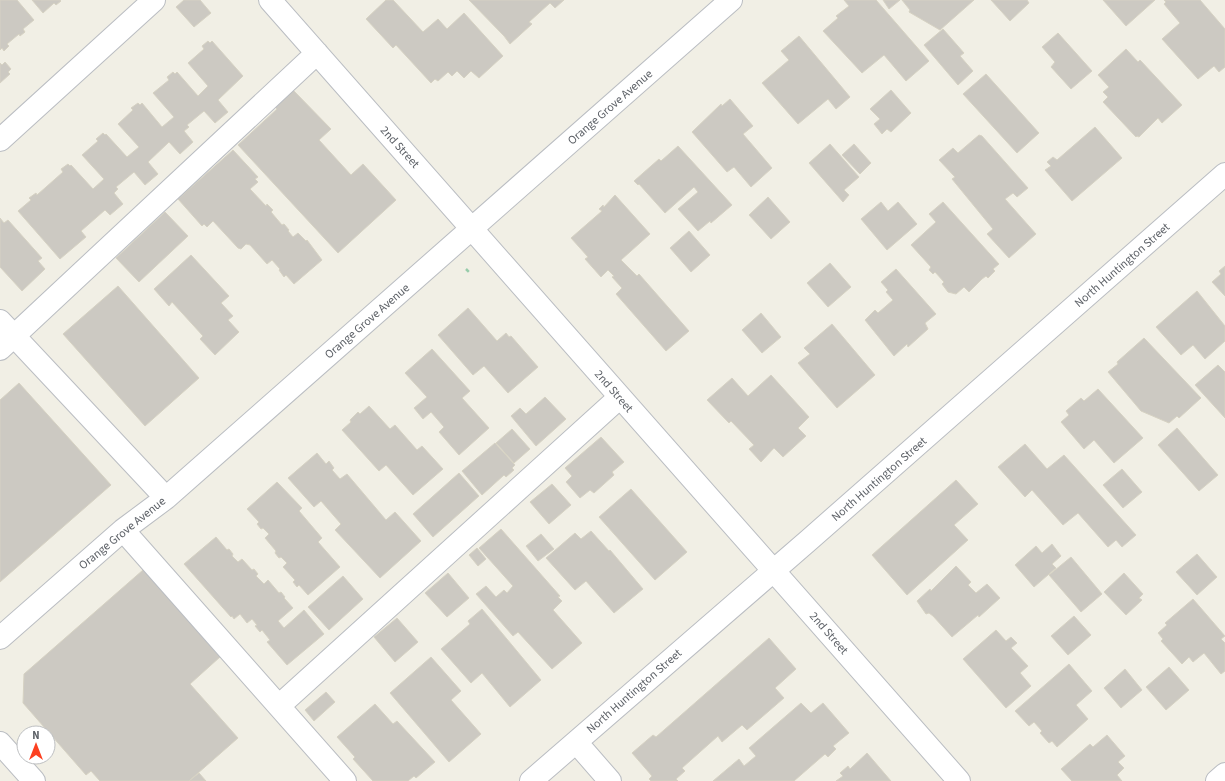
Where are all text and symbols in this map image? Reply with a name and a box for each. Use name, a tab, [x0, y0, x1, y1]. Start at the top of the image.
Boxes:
street label: Orange Grove Avenue	[564, 66, 657, 149]
street label: 2nd Street	[376, 122, 423, 172]
street label: North Huntington Street	[1071, 219, 1174, 312]
street label: Orange Grove Avenue	[321, 280, 414, 363]
street label: 2nd Street	[590, 366, 637, 416]
street label: North Huntington Street	[828, 433, 931, 526]
street label: Orange Grove Avenue	[75, 493, 169, 574]
street label: 2nd Street	[805, 608, 852, 658]
street label: North Huntington Street	[583, 645, 686, 738]
north arrow	[16, 725, 56, 765]
text: N	[32, 728, 40, 743]

